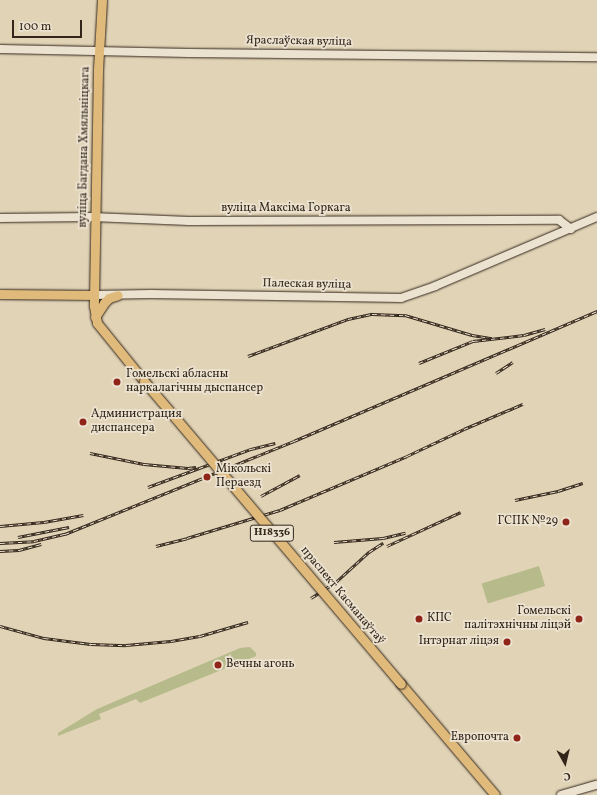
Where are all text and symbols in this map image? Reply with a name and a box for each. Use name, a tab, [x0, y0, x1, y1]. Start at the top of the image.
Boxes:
scale bar	[14, 12, 84, 38]
text: 100 m	[19, 19, 51, 35]
street label: Яраслаўская вуліца	[246, 34, 352, 50]
street label: вуліца Багдана Хмяльніцкага	[76, 66, 94, 228]
street label: вуліца Максіма Горкага	[221, 202, 351, 216]
street label: Палеская вуліца	[262, 277, 352, 293]
place label: Гомельскі абласны наркалагічны дыспансер	[126, 368, 263, 396]
marker: Гомельскі абласны наркалагічны дыспансер	[111, 376, 123, 388]
place label: Администрация диспансера	[91, 408, 182, 436]
marker: Администрация диспансера	[78, 417, 88, 427]
place label: Мікольскі Пераезд	[216, 463, 271, 491]
marker: Мікольскі Пераезд	[201, 471, 213, 483]
place label: ГСПК №29	[498, 515, 558, 529]
marker: ГСПК №29	[561, 517, 571, 527]
road number: Н18336	[249, 524, 295, 542]
street label: праспект Касманаўтаў	[297, 544, 387, 648]
place label: Гомельскі палітэхнічны ліцэй	[464, 605, 571, 633]
place label: КПС	[427, 612, 452, 626]
marker: КПС	[414, 614, 424, 624]
marker: Гомельскі палітэхнічны ліцэй	[574, 614, 584, 624]
place label: Інтэрнат ліцэя	[419, 635, 499, 649]
marker: Інтэрнат ліцэя	[502, 637, 512, 647]
place label: Вечны агонь	[226, 658, 295, 672]
marker: Вечны агонь	[213, 660, 223, 670]
place label: Европочта	[451, 731, 509, 745]
marker: Европочта	[512, 733, 522, 743]
north arrow	[545, 743, 585, 783]
text: С	[562, 767, 571, 783]

